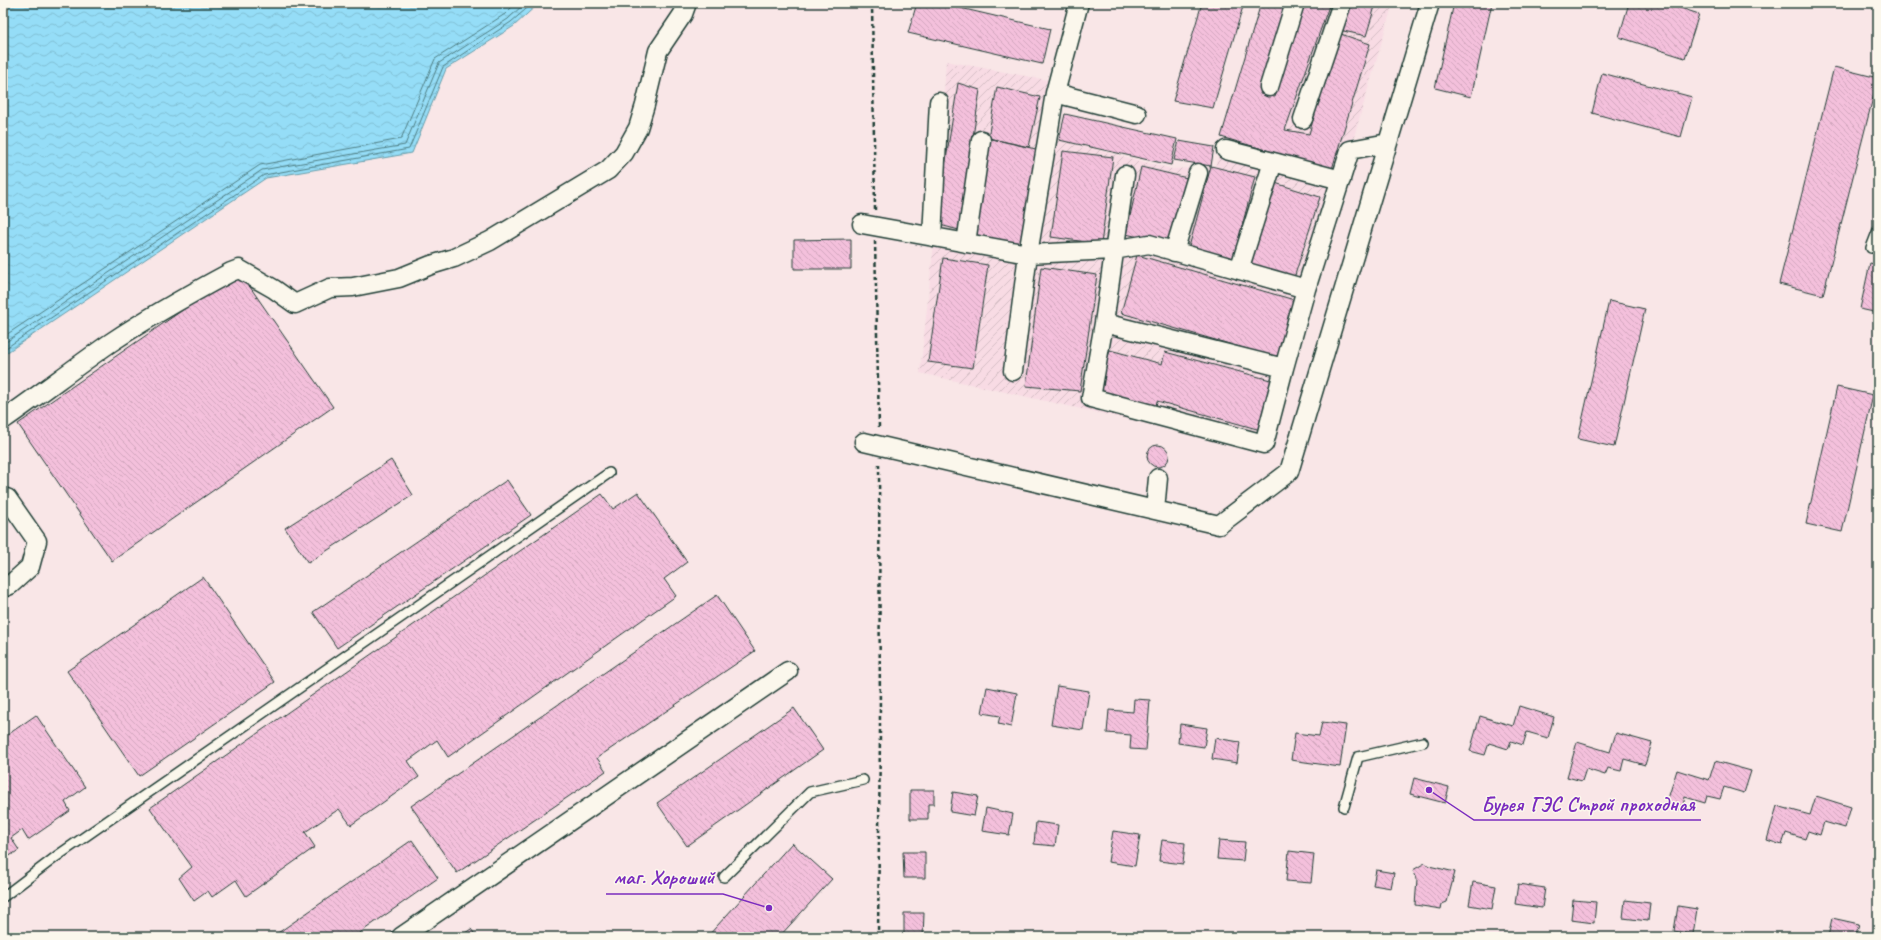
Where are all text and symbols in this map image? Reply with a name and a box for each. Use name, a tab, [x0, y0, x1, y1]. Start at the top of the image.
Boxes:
callout: Бурея ГЭС Строй проходная	[1474, 787, 1701, 820]
text: Бурея ГЭС Строй проходная	[1481, 791, 1696, 817]
callout: маг. Хороший	[606, 861, 723, 894]
text: маг. Хороший	[614, 864, 717, 890]

